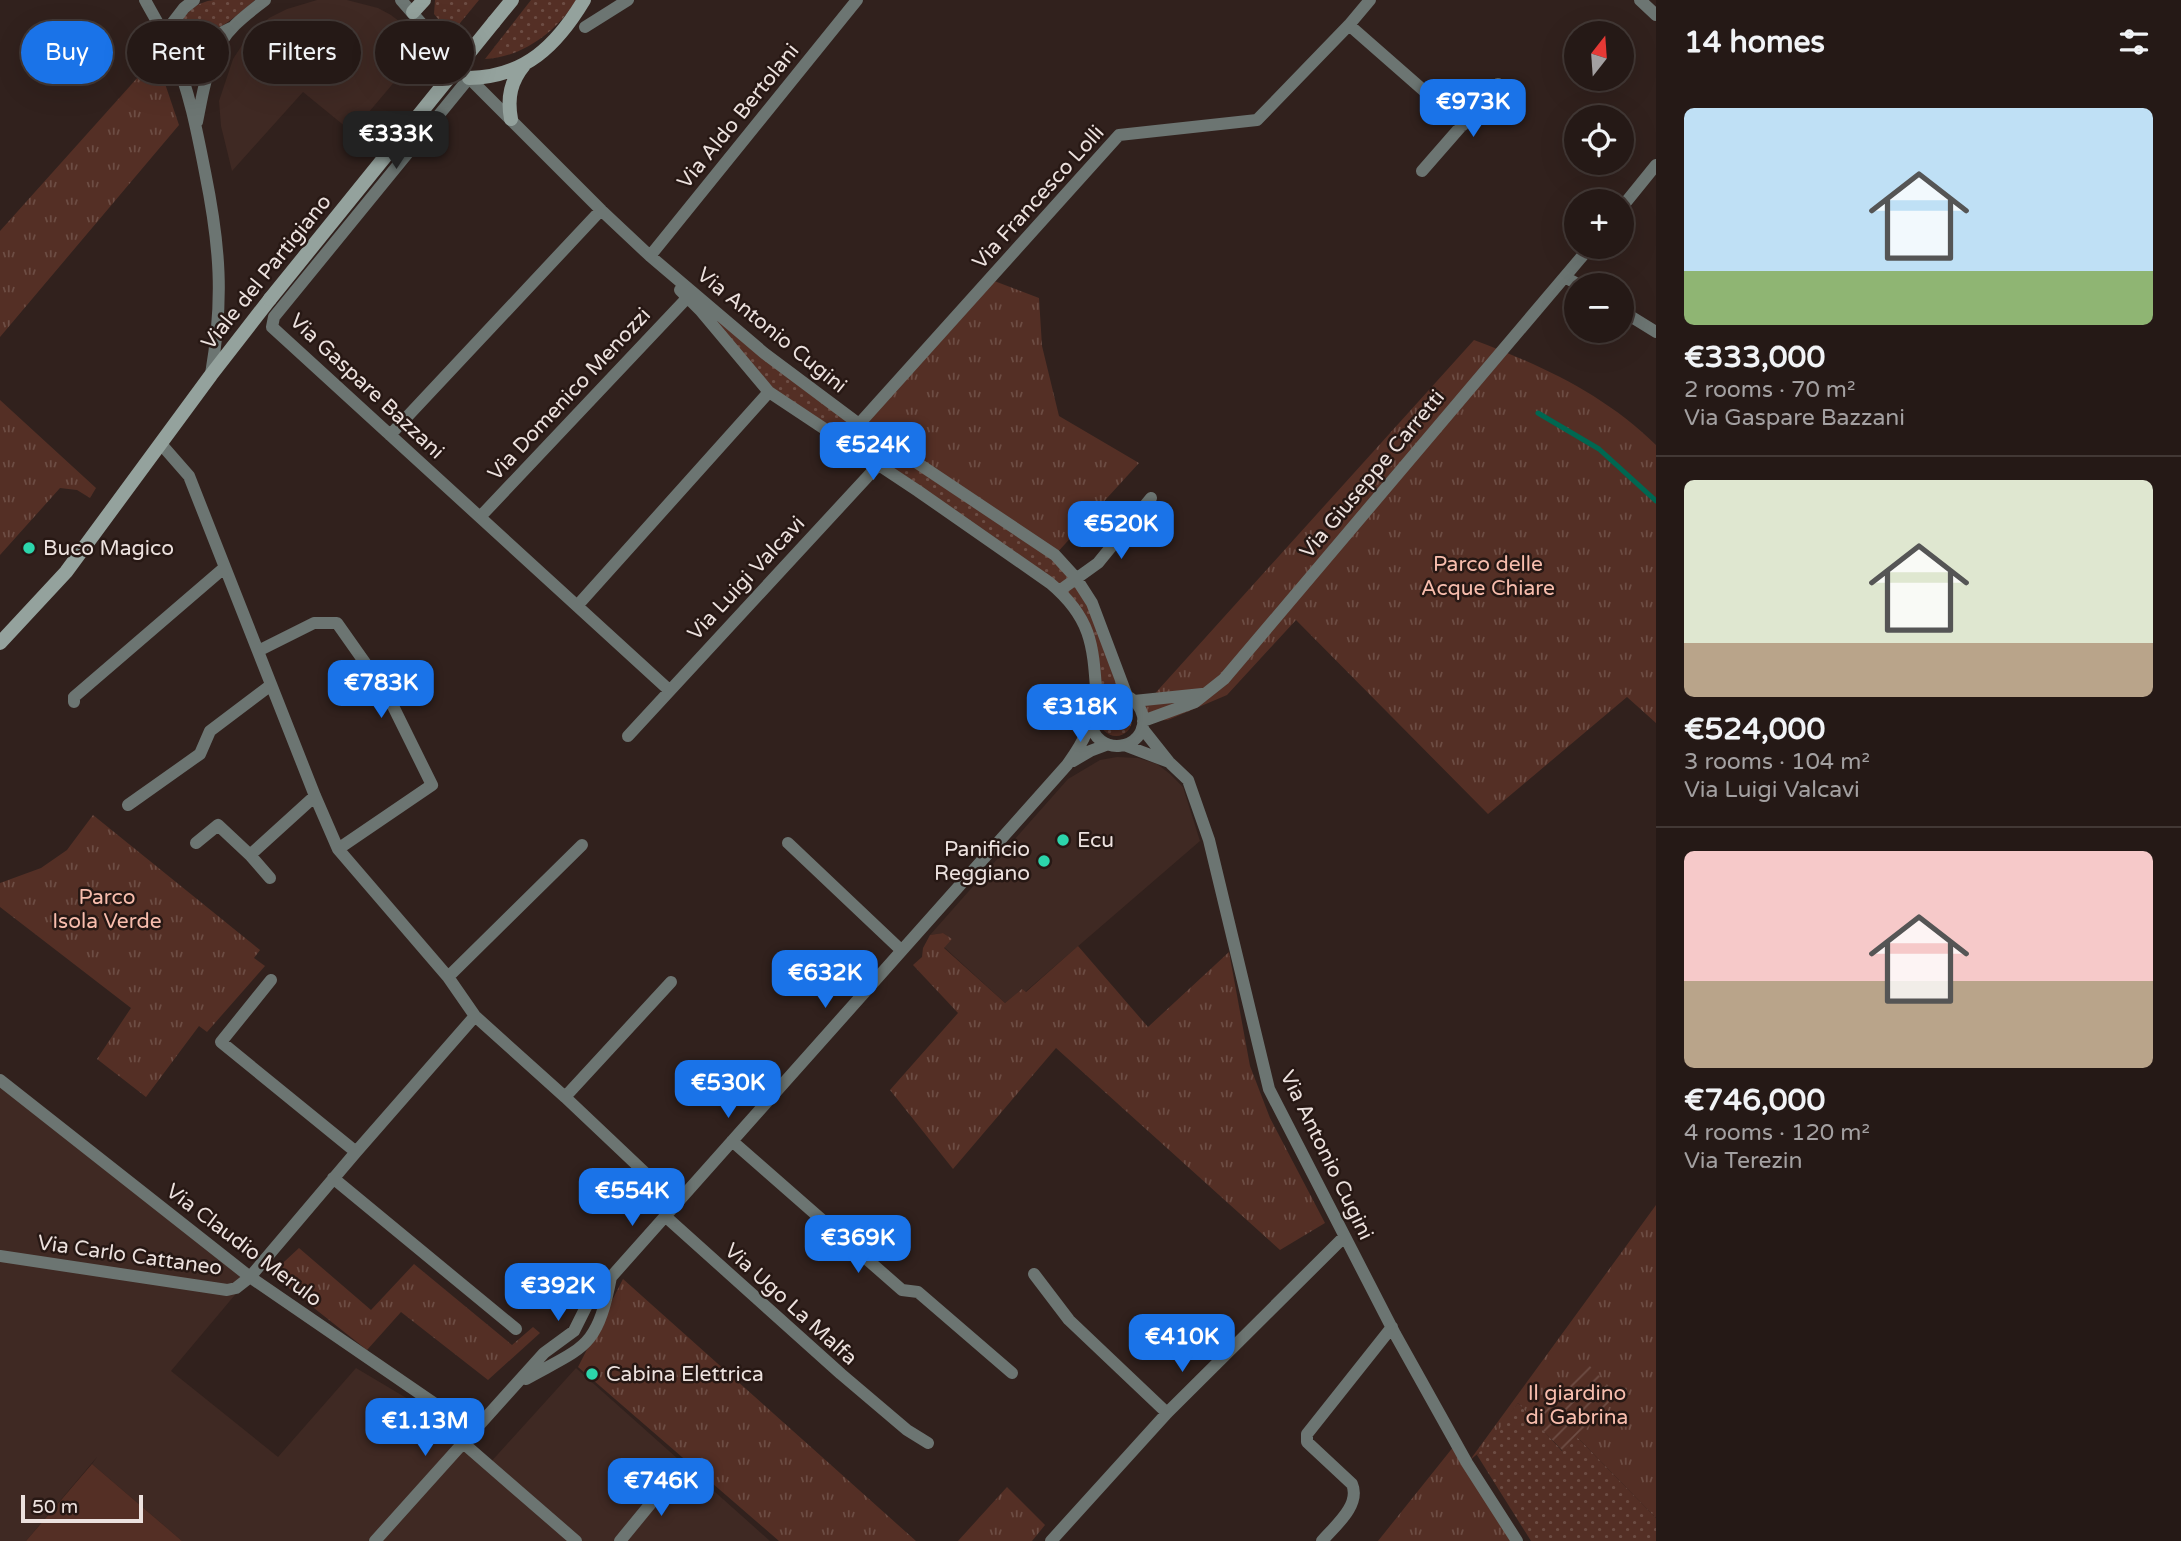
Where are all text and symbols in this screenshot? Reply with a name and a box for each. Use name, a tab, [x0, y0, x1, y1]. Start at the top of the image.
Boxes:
chip: Buy	[21, 21, 113, 84]
chip: Rent	[127, 21, 229, 84]
chip: Filters	[243, 21, 361, 84]
chip: New	[375, 21, 474, 84]
north arrow	[1564, 21, 1634, 91]
map controls	[1564, 21, 1634, 343]
icon: filters	[2115, 23, 2153, 61]
text: 14 homes	[1684, 24, 1825, 61]
street label: Via Aldo Bertolani	[672, 39, 804, 194]
pin: €973K	[1424, 80, 1522, 139]
text: €973K	[1436, 88, 1510, 116]
button: locate	[1564, 105, 1634, 175]
pin: €333K	[347, 111, 445, 171]
text: €333K	[359, 120, 433, 148]
street label: Via Francesco Lolli	[967, 120, 1109, 274]
icon: home	[1856, 153, 1982, 279]
button: +	[1564, 189, 1634, 259]
street label: Viale del Partigiano	[196, 190, 337, 355]
street label: Via Antonio Cugini	[692, 262, 852, 398]
button: −	[1564, 273, 1634, 343]
street label: Via Domenico Menozzi	[483, 303, 656, 486]
street label: Via Gaspare Bazzani	[284, 308, 449, 464]
text: €333,000	[1684, 339, 1825, 376]
text: 2 rooms · 70 m²	[1684, 376, 1855, 404]
street label: Via Giuseppe Carretti	[1295, 385, 1450, 564]
text: Via Gaspare Bazzani	[1684, 404, 1905, 432]
pin: €524K	[824, 422, 922, 482]
text: €524K	[836, 431, 910, 459]
pin: €520K	[1072, 502, 1170, 561]
text: €520K	[1084, 510, 1158, 538]
street label: Via Luigi Valcavi	[682, 511, 810, 646]
icon: home	[1856, 525, 1982, 651]
place label: Buco Magico	[43, 536, 174, 561]
marker: Buco Magico	[21, 540, 37, 556]
park label: Parco delle Acque Chiare	[1421, 552, 1555, 601]
pin: €783K	[332, 660, 430, 720]
text: €783K	[344, 669, 418, 697]
pin: €318K	[1031, 684, 1129, 744]
text: €318K	[1043, 693, 1117, 721]
text: €524,000	[1684, 711, 1825, 748]
text: 3 rooms · 104 m²	[1684, 748, 1870, 776]
text: Via Luigi Valcavi	[1684, 776, 1860, 804]
place label: Ecu	[1077, 828, 1114, 853]
marker: Ecu	[1055, 832, 1071, 848]
place label: Panificio Reggiano	[934, 837, 1030, 886]
marker: Panificio Reggiano	[1036, 853, 1052, 869]
park label: Parco Isola Verde	[52, 885, 162, 934]
icon: home	[1856, 896, 1982, 1022]
pin: €632K	[776, 950, 874, 1010]
text: €632K	[788, 959, 862, 987]
pin: €530K	[679, 1060, 777, 1120]
street label: Via Antonio Cugini	[1275, 1066, 1378, 1244]
text: €530K	[691, 1069, 765, 1097]
text: €746,000	[1684, 1082, 1825, 1119]
text: 4 rooms · 120 m²	[1684, 1119, 1870, 1147]
text: Via Terezin	[1684, 1147, 1803, 1175]
pin: €554K	[583, 1168, 681, 1228]
text: €554K	[595, 1177, 669, 1205]
street label: Via Claudio Merulo	[161, 1179, 327, 1312]
pin: €369K	[809, 1216, 907, 1275]
text: €369K	[821, 1224, 895, 1252]
street label: Via Carlo Cattaneo	[36, 1230, 224, 1281]
street label: Via Ugo La Malfa	[719, 1238, 862, 1371]
pin: €392K	[509, 1264, 607, 1323]
text: €392K	[521, 1272, 595, 1300]
pin: €410K	[1133, 1314, 1231, 1374]
text: €410K	[1145, 1323, 1219, 1351]
place label: Cabina Elettrica	[606, 1362, 764, 1387]
marker: Cabina Elettrica	[584, 1366, 600, 1382]
park label: Il giardino di Gabrina	[1526, 1381, 1628, 1430]
pin: €1.13M	[368, 1398, 482, 1458]
text: €1.13M	[381, 1407, 469, 1435]
pin: €746K	[612, 1458, 710, 1518]
text: €746K	[624, 1467, 698, 1495]
scale bar	[21, 1492, 144, 1524]
text: 50 m	[32, 1496, 78, 1518]

